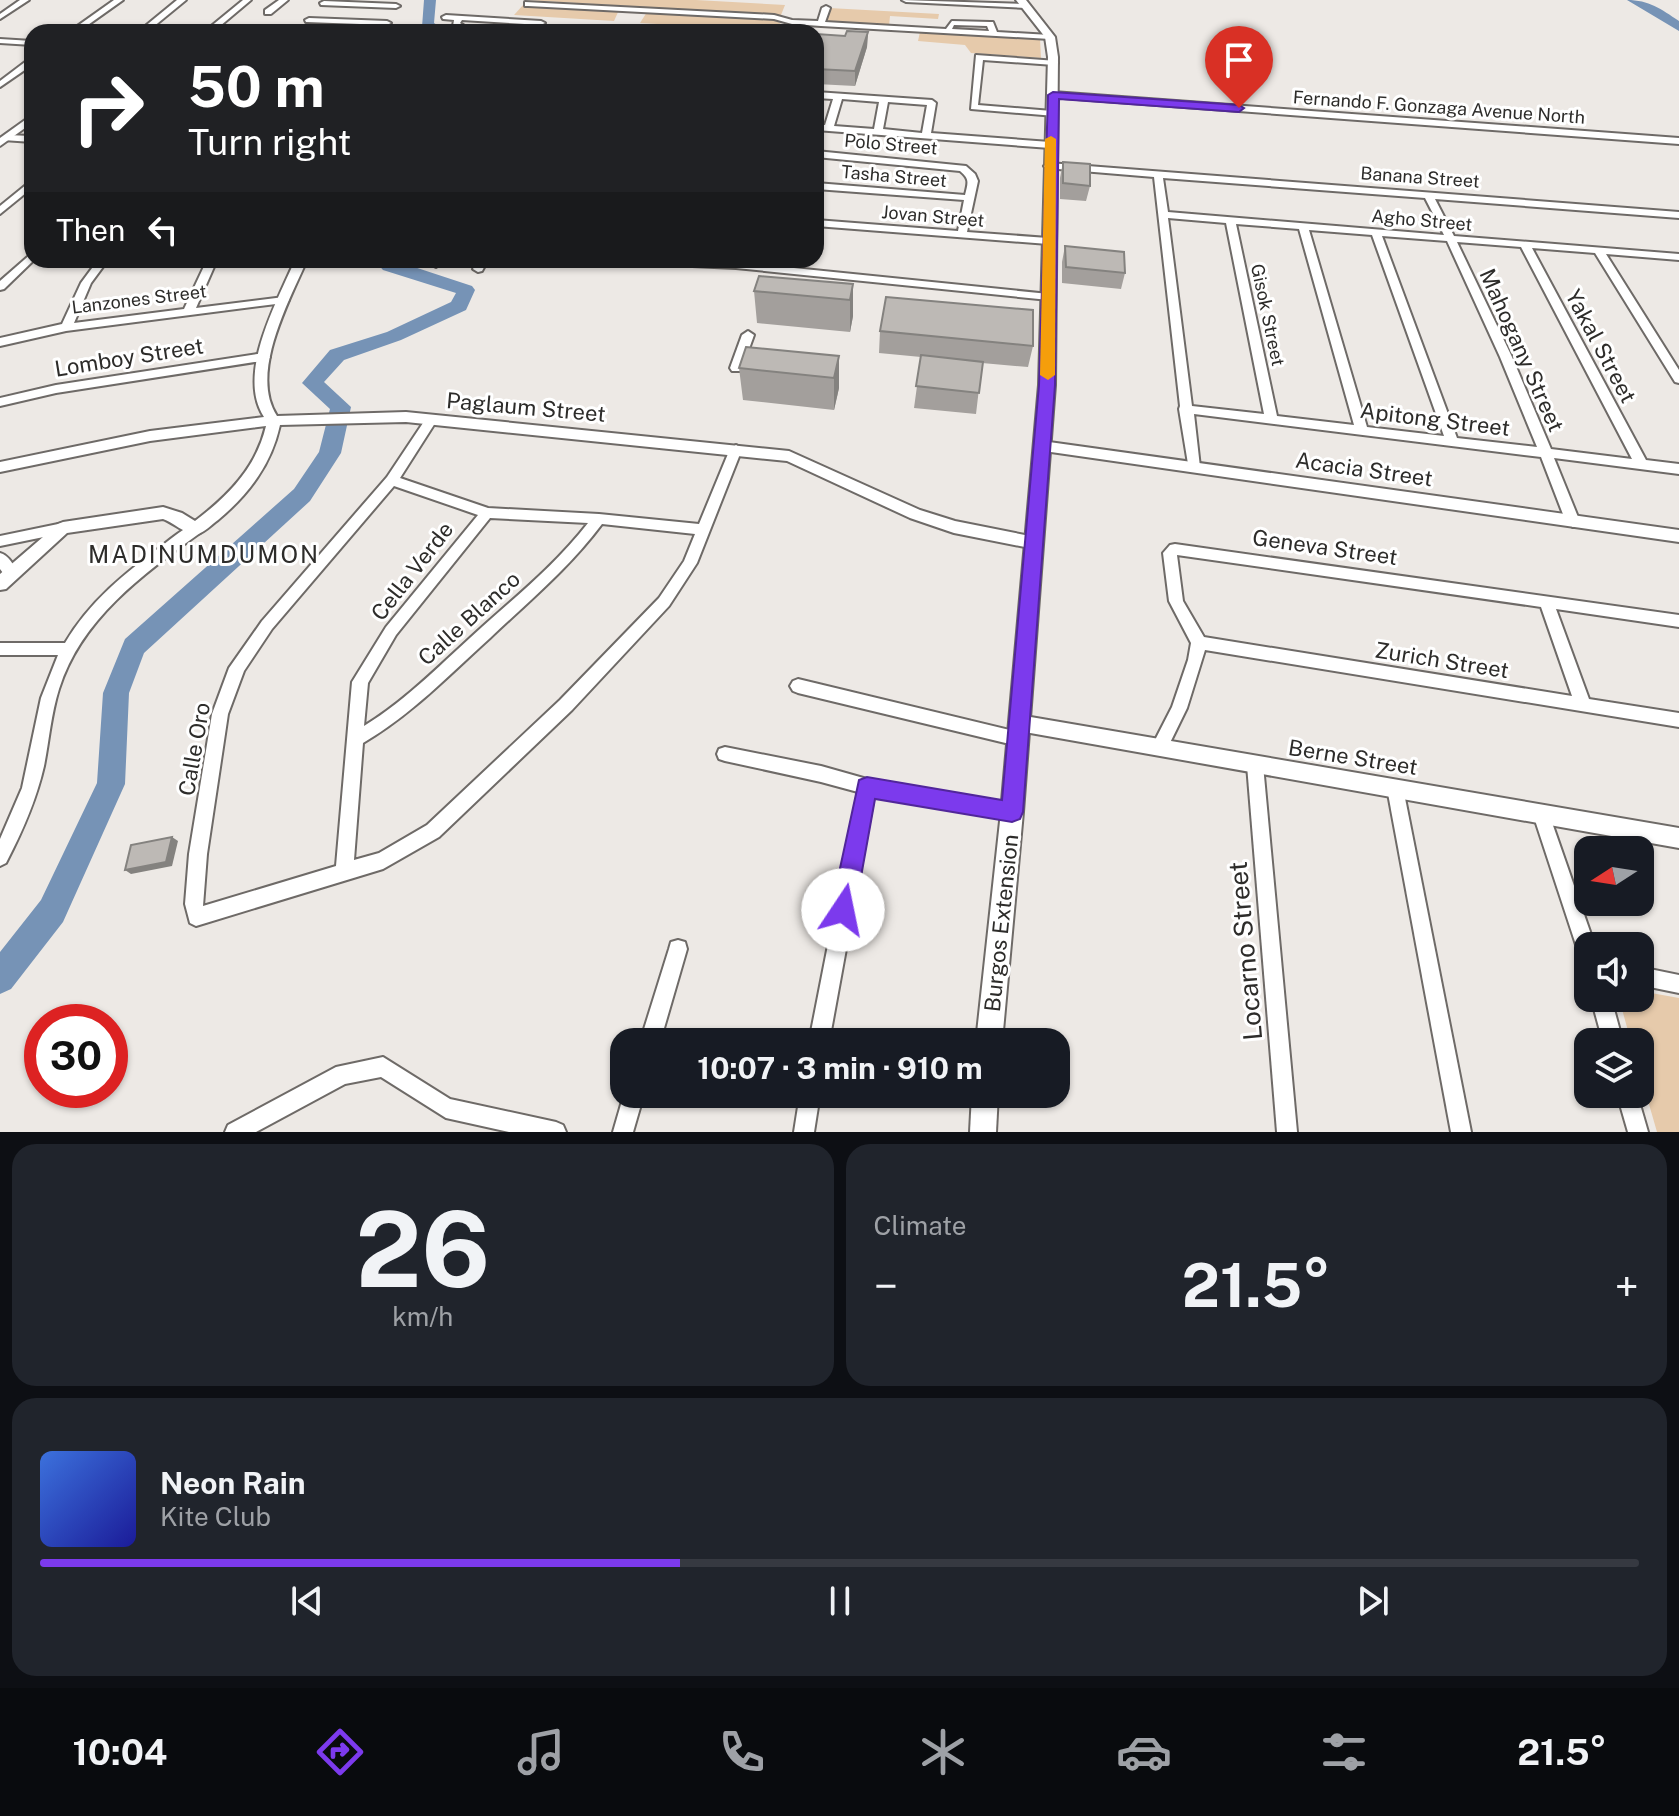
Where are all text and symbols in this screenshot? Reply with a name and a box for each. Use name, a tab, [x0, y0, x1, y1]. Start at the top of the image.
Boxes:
pin	[1205, 26, 1273, 108]
icon: arrive	[1217, 38, 1261, 82]
text: 50 m	[188, 54, 325, 120]
icon: right	[56, 56, 160, 160]
street label: Fernando F. Gonzaga Avenue North	[1292, 86, 1586, 128]
text: Turn right	[188, 121, 351, 163]
street label: Polo Street	[844, 129, 938, 159]
street label: Tasha Street	[840, 161, 948, 191]
street label: Banana Street	[1360, 162, 1480, 192]
street label: Jovan Street	[881, 201, 985, 231]
street label: Agho Street	[1371, 205, 1473, 235]
icon: left	[141, 208, 185, 252]
text: Then	[56, 212, 125, 248]
street label: Gisok Street	[1247, 262, 1289, 368]
street label: Mahogany Street	[1474, 264, 1570, 436]
street label: Lanzones Street	[70, 280, 208, 318]
street label: Yakal Street	[1560, 285, 1642, 407]
street label: Lomboy Street	[53, 332, 205, 382]
street label: Paglaum Street	[445, 387, 607, 427]
street label: Apitong Street	[1359, 397, 1511, 441]
street label: Acacia Street	[1294, 446, 1434, 492]
street label: Cella Verde	[366, 517, 458, 625]
street label: Geneva Street	[1251, 524, 1399, 570]
district label: MADINUMDUMON	[88, 540, 320, 568]
street label: Calle Blanco	[413, 566, 525, 670]
street label: Zurich Street	[1373, 637, 1511, 683]
street label: Calle Oro	[173, 700, 215, 798]
street label: Berne Street	[1287, 734, 1419, 780]
street label: Burgos Extension	[979, 833, 1023, 1013]
north arrow	[1574, 836, 1654, 916]
map controls	[1574, 836, 1654, 1108]
street label: Locarno Street	[1222, 860, 1268, 1042]
position arrow	[801, 868, 885, 952]
button: sound	[1574, 932, 1654, 1012]
speed limit sign: 30	[24, 1004, 128, 1108]
button: layers	[1574, 1028, 1654, 1108]
text: 10:07 · 3 min · 910 m	[697, 1050, 983, 1086]
text: 26	[355, 1188, 490, 1310]
text: Climate	[874, 1210, 967, 1241]
text: 21.5°	[1182, 1250, 1331, 1321]
text: −	[874, 1260, 898, 1312]
text: +	[1615, 1260, 1639, 1312]
text: km/h	[392, 1301, 453, 1332]
text: Neon Rain	[160, 1465, 306, 1501]
text: Kite Club	[160, 1501, 271, 1532]
icon: previous	[285, 1579, 329, 1623]
icon: pause	[818, 1579, 862, 1623]
icon: next	[1351, 1579, 1395, 1623]
icon: directions	[312, 1724, 368, 1780]
icon: music	[513, 1724, 569, 1780]
icon: phone	[714, 1724, 770, 1780]
icon: climate	[915, 1724, 971, 1780]
icon: car	[1116, 1724, 1172, 1780]
icon: filters	[1316, 1724, 1372, 1780]
text: 10:04	[72, 1731, 167, 1773]
text: 21.5°	[1517, 1731, 1607, 1773]

